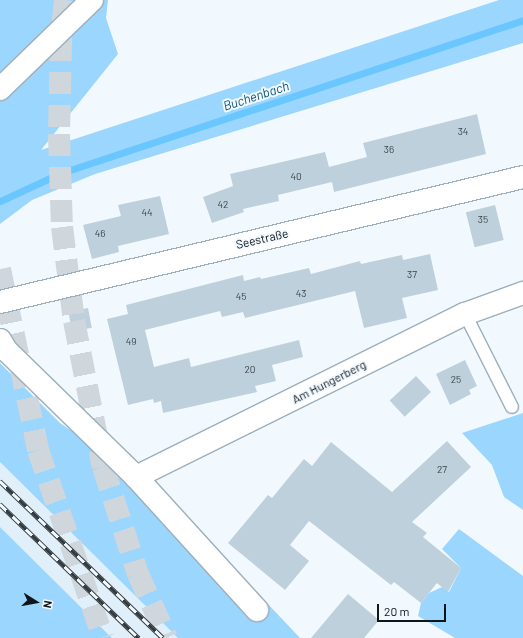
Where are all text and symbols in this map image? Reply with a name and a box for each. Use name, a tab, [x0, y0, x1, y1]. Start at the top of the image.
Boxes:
water label: Buchenbach	[221, 78, 291, 114]
house number: 34	[458, 126, 468, 138]
house number: 36	[384, 144, 394, 156]
house number: 40	[290, 171, 302, 183]
house number: 42	[218, 199, 228, 211]
house number: 44	[141, 207, 153, 219]
house number: 35	[478, 214, 488, 226]
street label: Seestraße	[234, 226, 290, 252]
house number: 46	[95, 228, 105, 240]
house number: 37	[407, 269, 417, 281]
house number: 43	[296, 288, 306, 300]
house number: 45	[236, 291, 246, 303]
house number: 49	[126, 336, 136, 348]
street label: Am Hungerberg	[290, 357, 368, 407]
house number: 20	[244, 364, 256, 376]
house number: 25	[451, 374, 461, 386]
house number: 27	[437, 464, 447, 476]
north arrow	[16, 582, 56, 622]
scale bar	[379, 596, 448, 622]
text: N	[41, 600, 55, 609]
text: 20 m	[384, 604, 410, 618]

